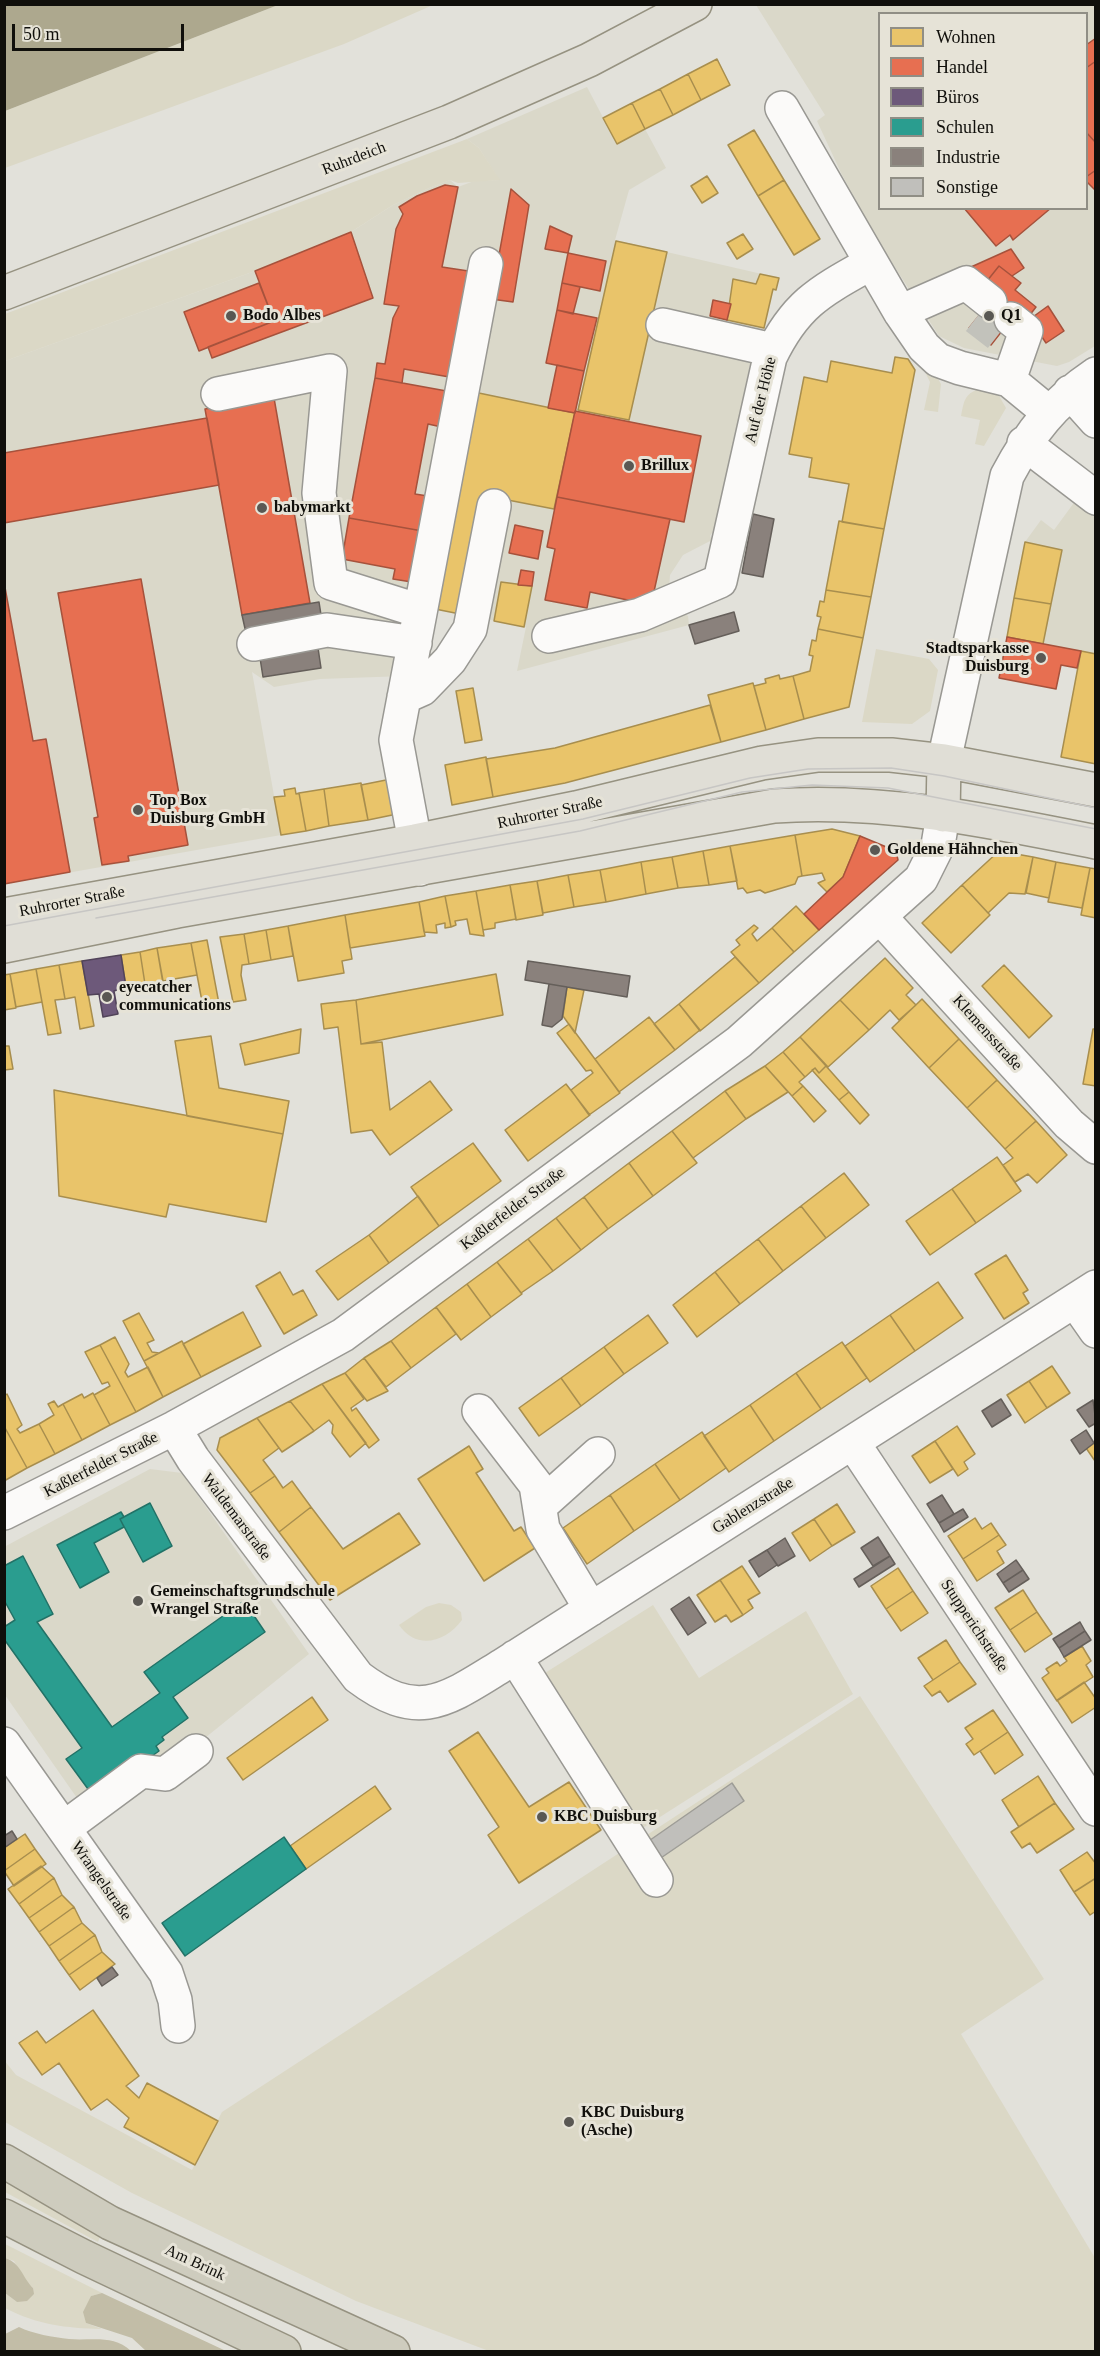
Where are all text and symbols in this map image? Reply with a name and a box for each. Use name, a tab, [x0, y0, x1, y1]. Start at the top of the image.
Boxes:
scale bar	[15, 12, 188, 50]
legend	[878, 12, 1088, 210]
text: 50 m	[23, 24, 60, 44]
text: Wohnen	[936, 27, 996, 47]
text: Handel	[936, 57, 988, 77]
text: Büros	[936, 87, 979, 107]
text: Schulen	[936, 117, 994, 137]
street label: Ruhrdeich	[319, 138, 389, 180]
text: Industrie	[936, 147, 1000, 167]
text: Sonstige	[936, 177, 998, 197]
place label: Bodo Albes	[243, 306, 321, 326]
place label: Q1	[1001, 306, 1021, 326]
marker: Bodo Albes	[224, 309, 238, 323]
marker: Q1	[982, 309, 996, 323]
street label: Auf der Höhe	[741, 355, 781, 445]
place label: Brillux	[641, 456, 689, 476]
marker: Brillux	[622, 459, 636, 473]
place label: babymarkt	[274, 498, 350, 518]
marker: babymarkt	[255, 501, 269, 515]
place label: Stadtsparkasse Duisburg	[926, 639, 1029, 677]
marker: Stadtsparkasse Duisburg	[1034, 651, 1048, 665]
place label: Top Box Duisburg GmbH	[150, 791, 265, 829]
street label: Ruhrorter Straße	[496, 792, 604, 834]
marker: Top Box Duisburg GmbH	[131, 803, 145, 817]
place label: Goldene Hähnchen	[887, 840, 1018, 860]
marker: Goldene Hähnchen	[868, 843, 882, 857]
street label: Ruhrorter Straße	[18, 882, 126, 922]
place label: eyecatcher communications	[119, 978, 231, 1016]
marker: eyecatcher communications	[100, 990, 114, 1004]
street label: Klemensstraße	[948, 991, 1026, 1075]
street label: Kaßlerfelder Straße	[457, 1164, 569, 1254]
street label: Kaßlerfelder Straße	[41, 1428, 161, 1502]
street label: Waldemarstraße	[197, 1470, 275, 1564]
street label: Gablenzstraße	[709, 1474, 797, 1538]
street label: Stupperichstraße	[936, 1576, 1012, 1676]
place label: Gemeinschaftsgrundschule Wrangel Straße	[150, 1582, 335, 1620]
marker: Gemeinschaftsgrundschule Wrangel Straße	[131, 1594, 145, 1608]
place label: KBC Duisburg	[554, 1807, 657, 1827]
marker: KBC Duisburg	[535, 1810, 549, 1824]
street label: Wrangelstraße	[67, 1838, 135, 1924]
place label: KBC Duisburg (Asche)	[581, 2103, 684, 2141]
marker: KBC Duisburg (Asche)	[562, 2115, 576, 2129]
street label: Am Brink	[162, 2241, 228, 2285]

